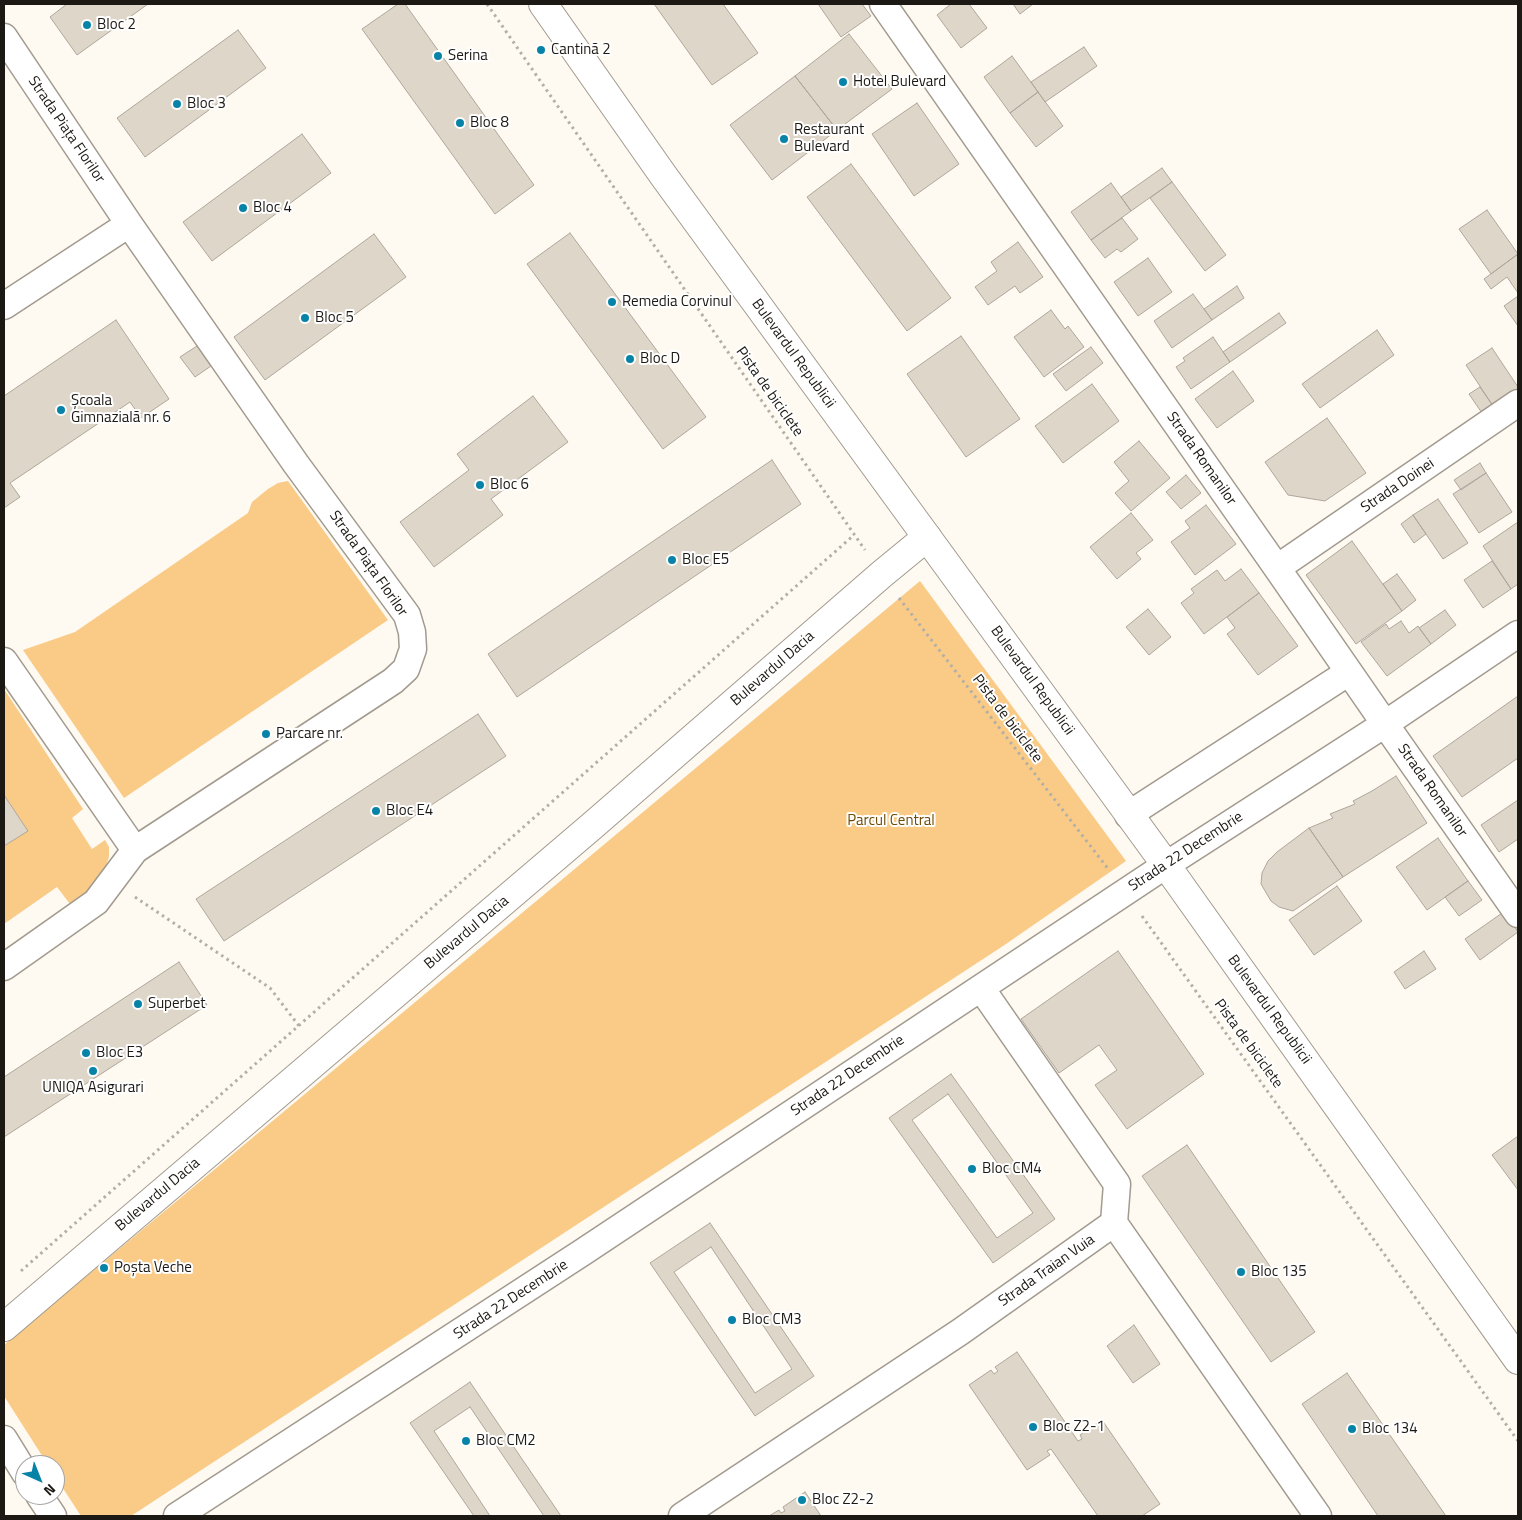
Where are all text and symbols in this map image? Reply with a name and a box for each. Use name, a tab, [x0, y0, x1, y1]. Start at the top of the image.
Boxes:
place label: Bloc 2	[97, 16, 136, 34]
marker: Bloc 2	[81, 19, 93, 31]
place label: Cantină 2	[551, 41, 611, 59]
marker: Cantină 2	[535, 44, 547, 56]
place label: Serina	[448, 47, 488, 65]
marker: Serina	[432, 50, 444, 62]
street label: Strada Piața Florilor	[24, 73, 108, 187]
place label: Hotel Bulevard	[853, 73, 946, 91]
marker: Hotel Bulevard	[837, 76, 849, 88]
place label: Bloc 3	[187, 95, 226, 113]
marker: Bloc 3	[171, 98, 183, 110]
place label: Bloc 8	[470, 114, 509, 132]
marker: Bloc 8	[454, 117, 466, 129]
place label: Restaurant Bulevard	[794, 121, 864, 156]
marker: Restaurant Bulevard	[778, 133, 790, 145]
place label: Bloc 4	[253, 199, 292, 217]
marker: Bloc 4	[237, 202, 249, 214]
place label: Remedia Corvinul	[622, 293, 732, 311]
marker: Remedia Corvinul	[606, 296, 618, 308]
street label: Bulevardul Republicii	[747, 296, 839, 412]
place label: Bloc 5	[315, 309, 354, 327]
marker: Bloc 5	[299, 312, 311, 324]
street label: Pista de biciclete	[731, 344, 807, 440]
place label: Bloc D	[640, 350, 680, 368]
marker: Bloc D	[624, 353, 636, 365]
place label: Școala Gimnazială nr. 6	[71, 392, 171, 427]
marker: Școala Gimnazială nr. 6	[55, 404, 67, 416]
street label: Strada Romanilor	[1162, 409, 1240, 509]
street label: Strada Doinei	[1358, 455, 1438, 517]
place label: Bloc 6	[490, 476, 529, 494]
marker: Bloc 6	[474, 479, 486, 491]
street label: Strada Piața Florilor	[325, 508, 411, 620]
place label: Bloc E5	[682, 551, 729, 569]
marker: Bloc E5	[666, 554, 678, 566]
street label: Bulevardul Republicii	[986, 623, 1078, 739]
street label: Bulevardul Dacia	[728, 628, 818, 710]
street label: Pista de biciclete	[968, 671, 1046, 767]
place label: Parcare nr.	[276, 725, 343, 743]
marker: Parcare nr.	[260, 728, 272, 740]
street label: Strada Romanilor	[1393, 741, 1471, 841]
place label: Bloc E4	[386, 802, 433, 820]
marker: Bloc E4	[370, 805, 382, 817]
street label: Strada 22 Decembrie	[1126, 808, 1246, 896]
park label: Parcul Central	[847, 812, 935, 830]
street label: Bulevardul Dacia	[421, 892, 513, 974]
street label: Bulevardul Republicii	[1223, 952, 1315, 1068]
place label: Superbet	[148, 995, 205, 1013]
street label: Pista de biciclete	[1210, 996, 1286, 1092]
marker: Superbet	[132, 998, 144, 1010]
street label: Strada 22 Decembrie	[788, 1031, 908, 1121]
place label: Bloc E3	[96, 1044, 143, 1062]
marker: Bloc E3	[80, 1047, 92, 1059]
marker: UNIQA Asigurari	[87, 1065, 99, 1077]
place label: UNIQA Asigurari	[42, 1079, 144, 1097]
street label: Bulevardul Dacia	[112, 1154, 204, 1236]
place label: Bloc CM4	[982, 1160, 1042, 1178]
marker: Bloc CM4	[966, 1163, 978, 1175]
street label: Strada Traian Vuia	[995, 1231, 1099, 1311]
street label: Strada 22 Decembrie	[451, 1256, 571, 1344]
place label: Poșta Veche	[114, 1259, 192, 1277]
marker: Poșta Veche	[98, 1262, 110, 1274]
place label: Bloc 135	[1251, 1263, 1307, 1281]
marker: Bloc 135	[1235, 1266, 1247, 1278]
place label: Bloc CM3	[742, 1311, 802, 1329]
marker: Bloc CM3	[726, 1314, 738, 1326]
place label: Bloc Z2-1	[1043, 1418, 1105, 1436]
place label: Bloc 134	[1362, 1420, 1418, 1438]
marker: Bloc Z2-1	[1027, 1421, 1039, 1433]
marker: Bloc 134	[1346, 1423, 1358, 1435]
place label: Bloc CM2	[476, 1432, 536, 1450]
marker: Bloc CM2	[460, 1435, 472, 1447]
north arrow	[15, 1455, 65, 1505]
text: N	[39, 1480, 61, 1501]
place label: Bloc Z2-2	[812, 1491, 874, 1509]
marker: Bloc Z2-2	[796, 1494, 808, 1506]

